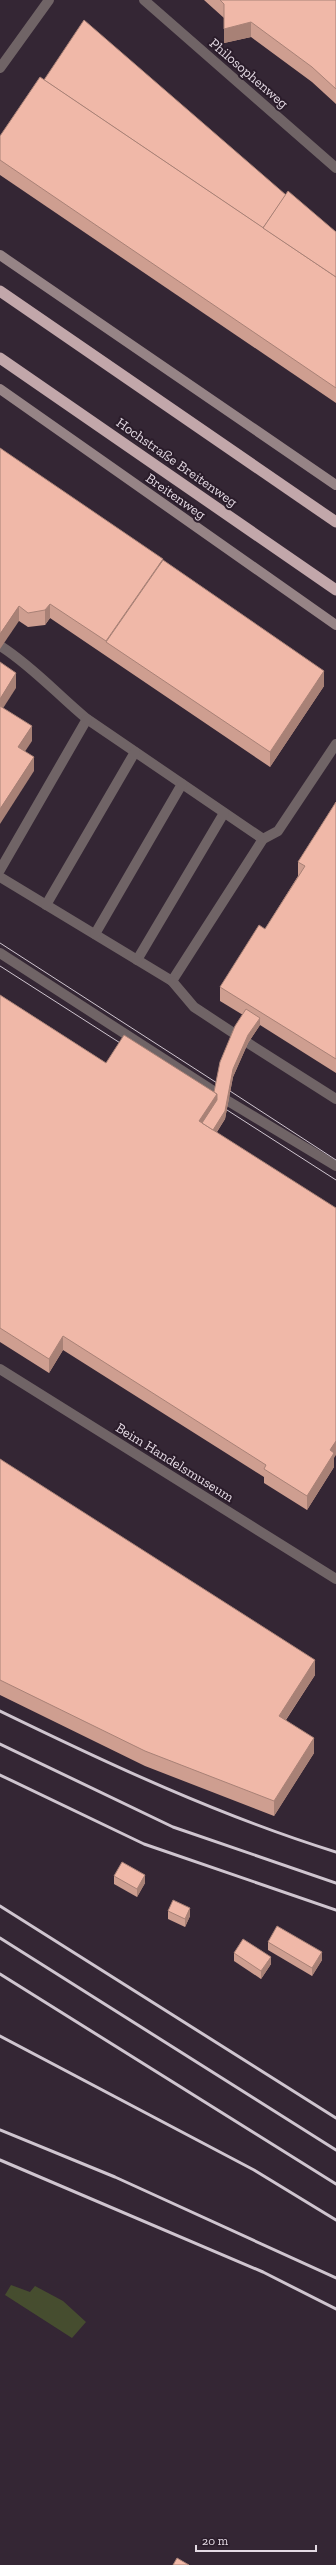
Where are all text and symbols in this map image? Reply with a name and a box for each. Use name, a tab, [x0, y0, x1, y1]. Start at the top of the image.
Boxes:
street label: Philosophenweg	[206, 35, 292, 112]
street label: Hochstraße Breitenweg	[113, 414, 241, 510]
street label: Breitenweg	[143, 469, 209, 523]
street label: Beim Handelsmuseum	[113, 1419, 237, 1506]
scale bar	[196, 2527, 316, 2553]
text: 20 m	[202, 2534, 229, 2548]

